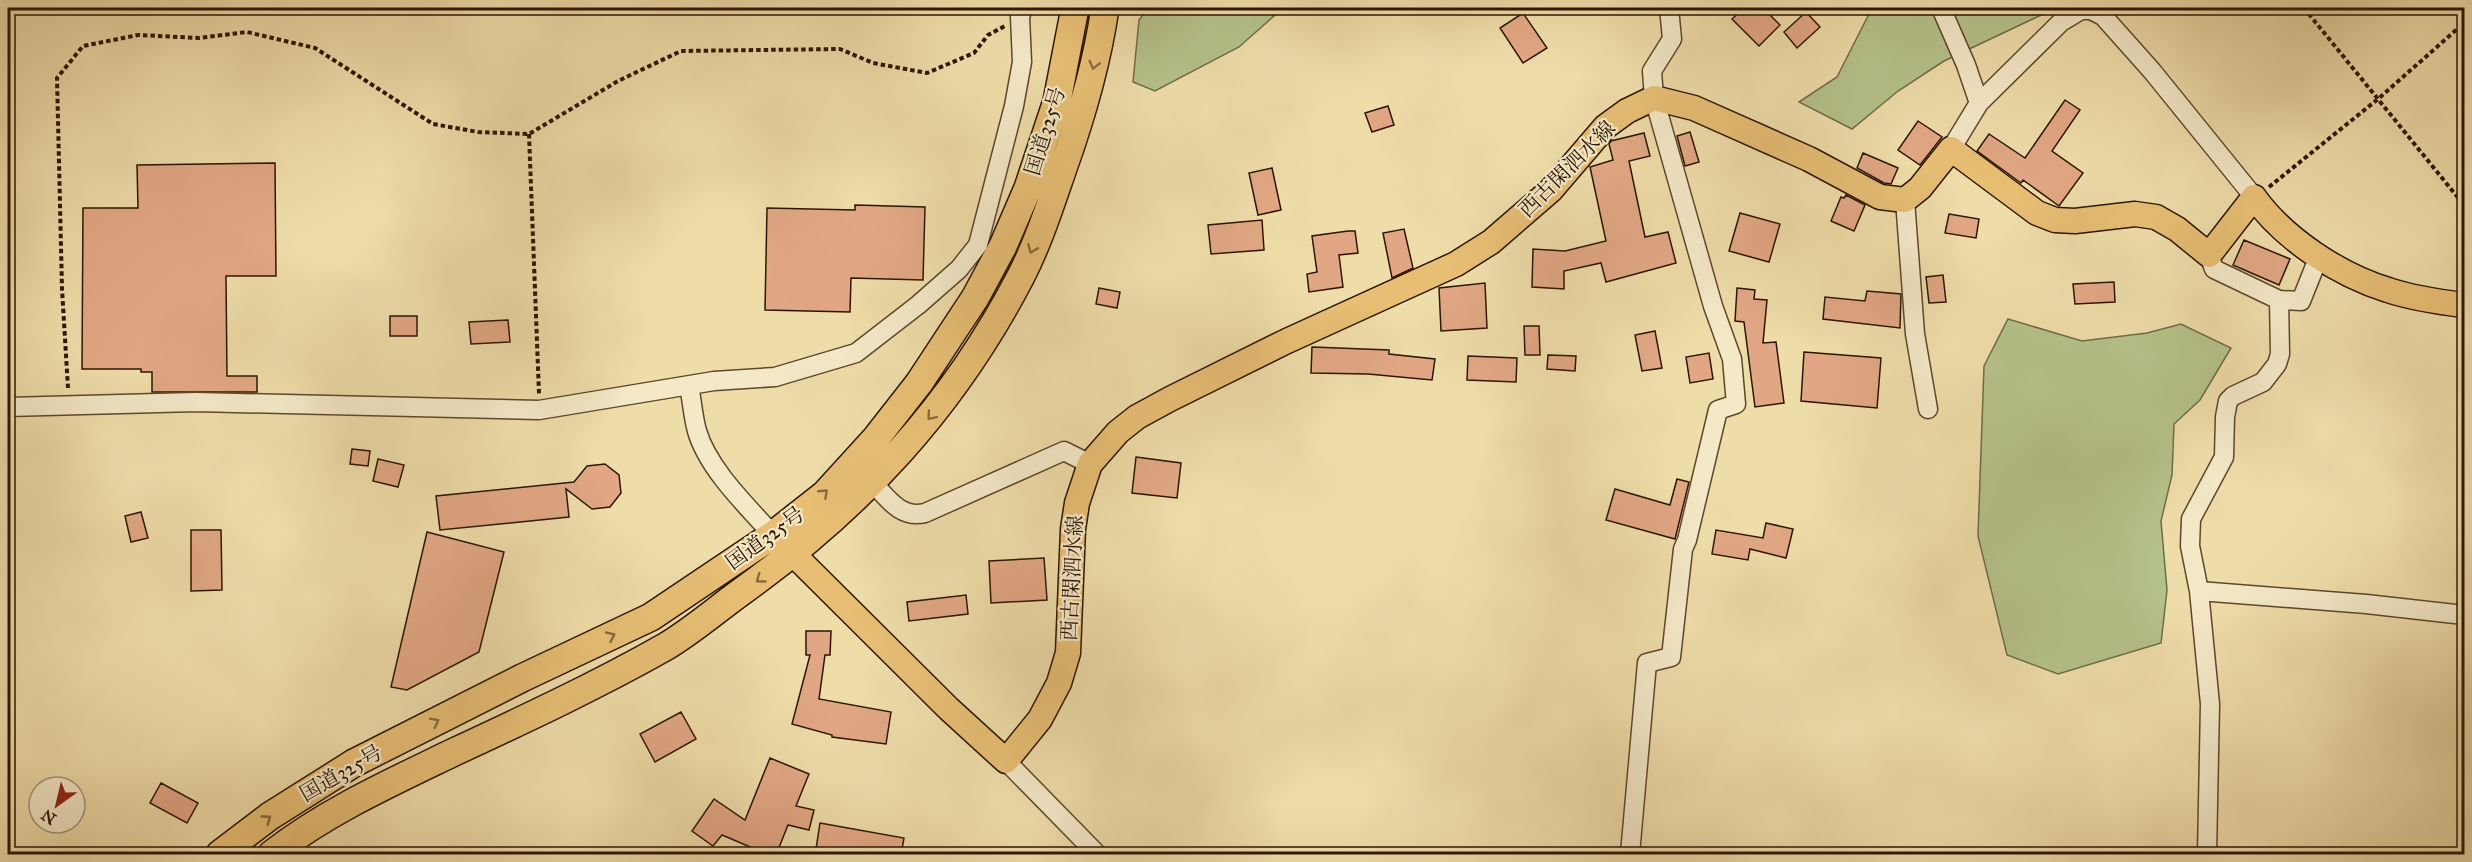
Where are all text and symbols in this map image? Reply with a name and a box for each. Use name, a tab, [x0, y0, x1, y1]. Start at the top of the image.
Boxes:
one-way arrow	[1088, 60, 1101, 70]
street label: 国道325号	[1019, 84, 1071, 178]
street label: 西古閑泗水線	[1513, 115, 1621, 223]
one-way arrow	[1027, 243, 1039, 254]
one-way arrow	[927, 409, 938, 420]
one-way arrow	[818, 489, 828, 500]
street label: 国道325号	[720, 501, 810, 575]
street label: 西古閑泗水線	[1056, 514, 1088, 642]
one-way arrow	[756, 571, 767, 582]
one-way arrow	[604, 632, 615, 644]
one-way arrow	[429, 717, 440, 729]
street label: 国道325号	[295, 739, 387, 807]
north arrow	[27, 775, 87, 835]
text: N	[38, 805, 60, 829]
one-way arrow	[260, 815, 271, 826]

